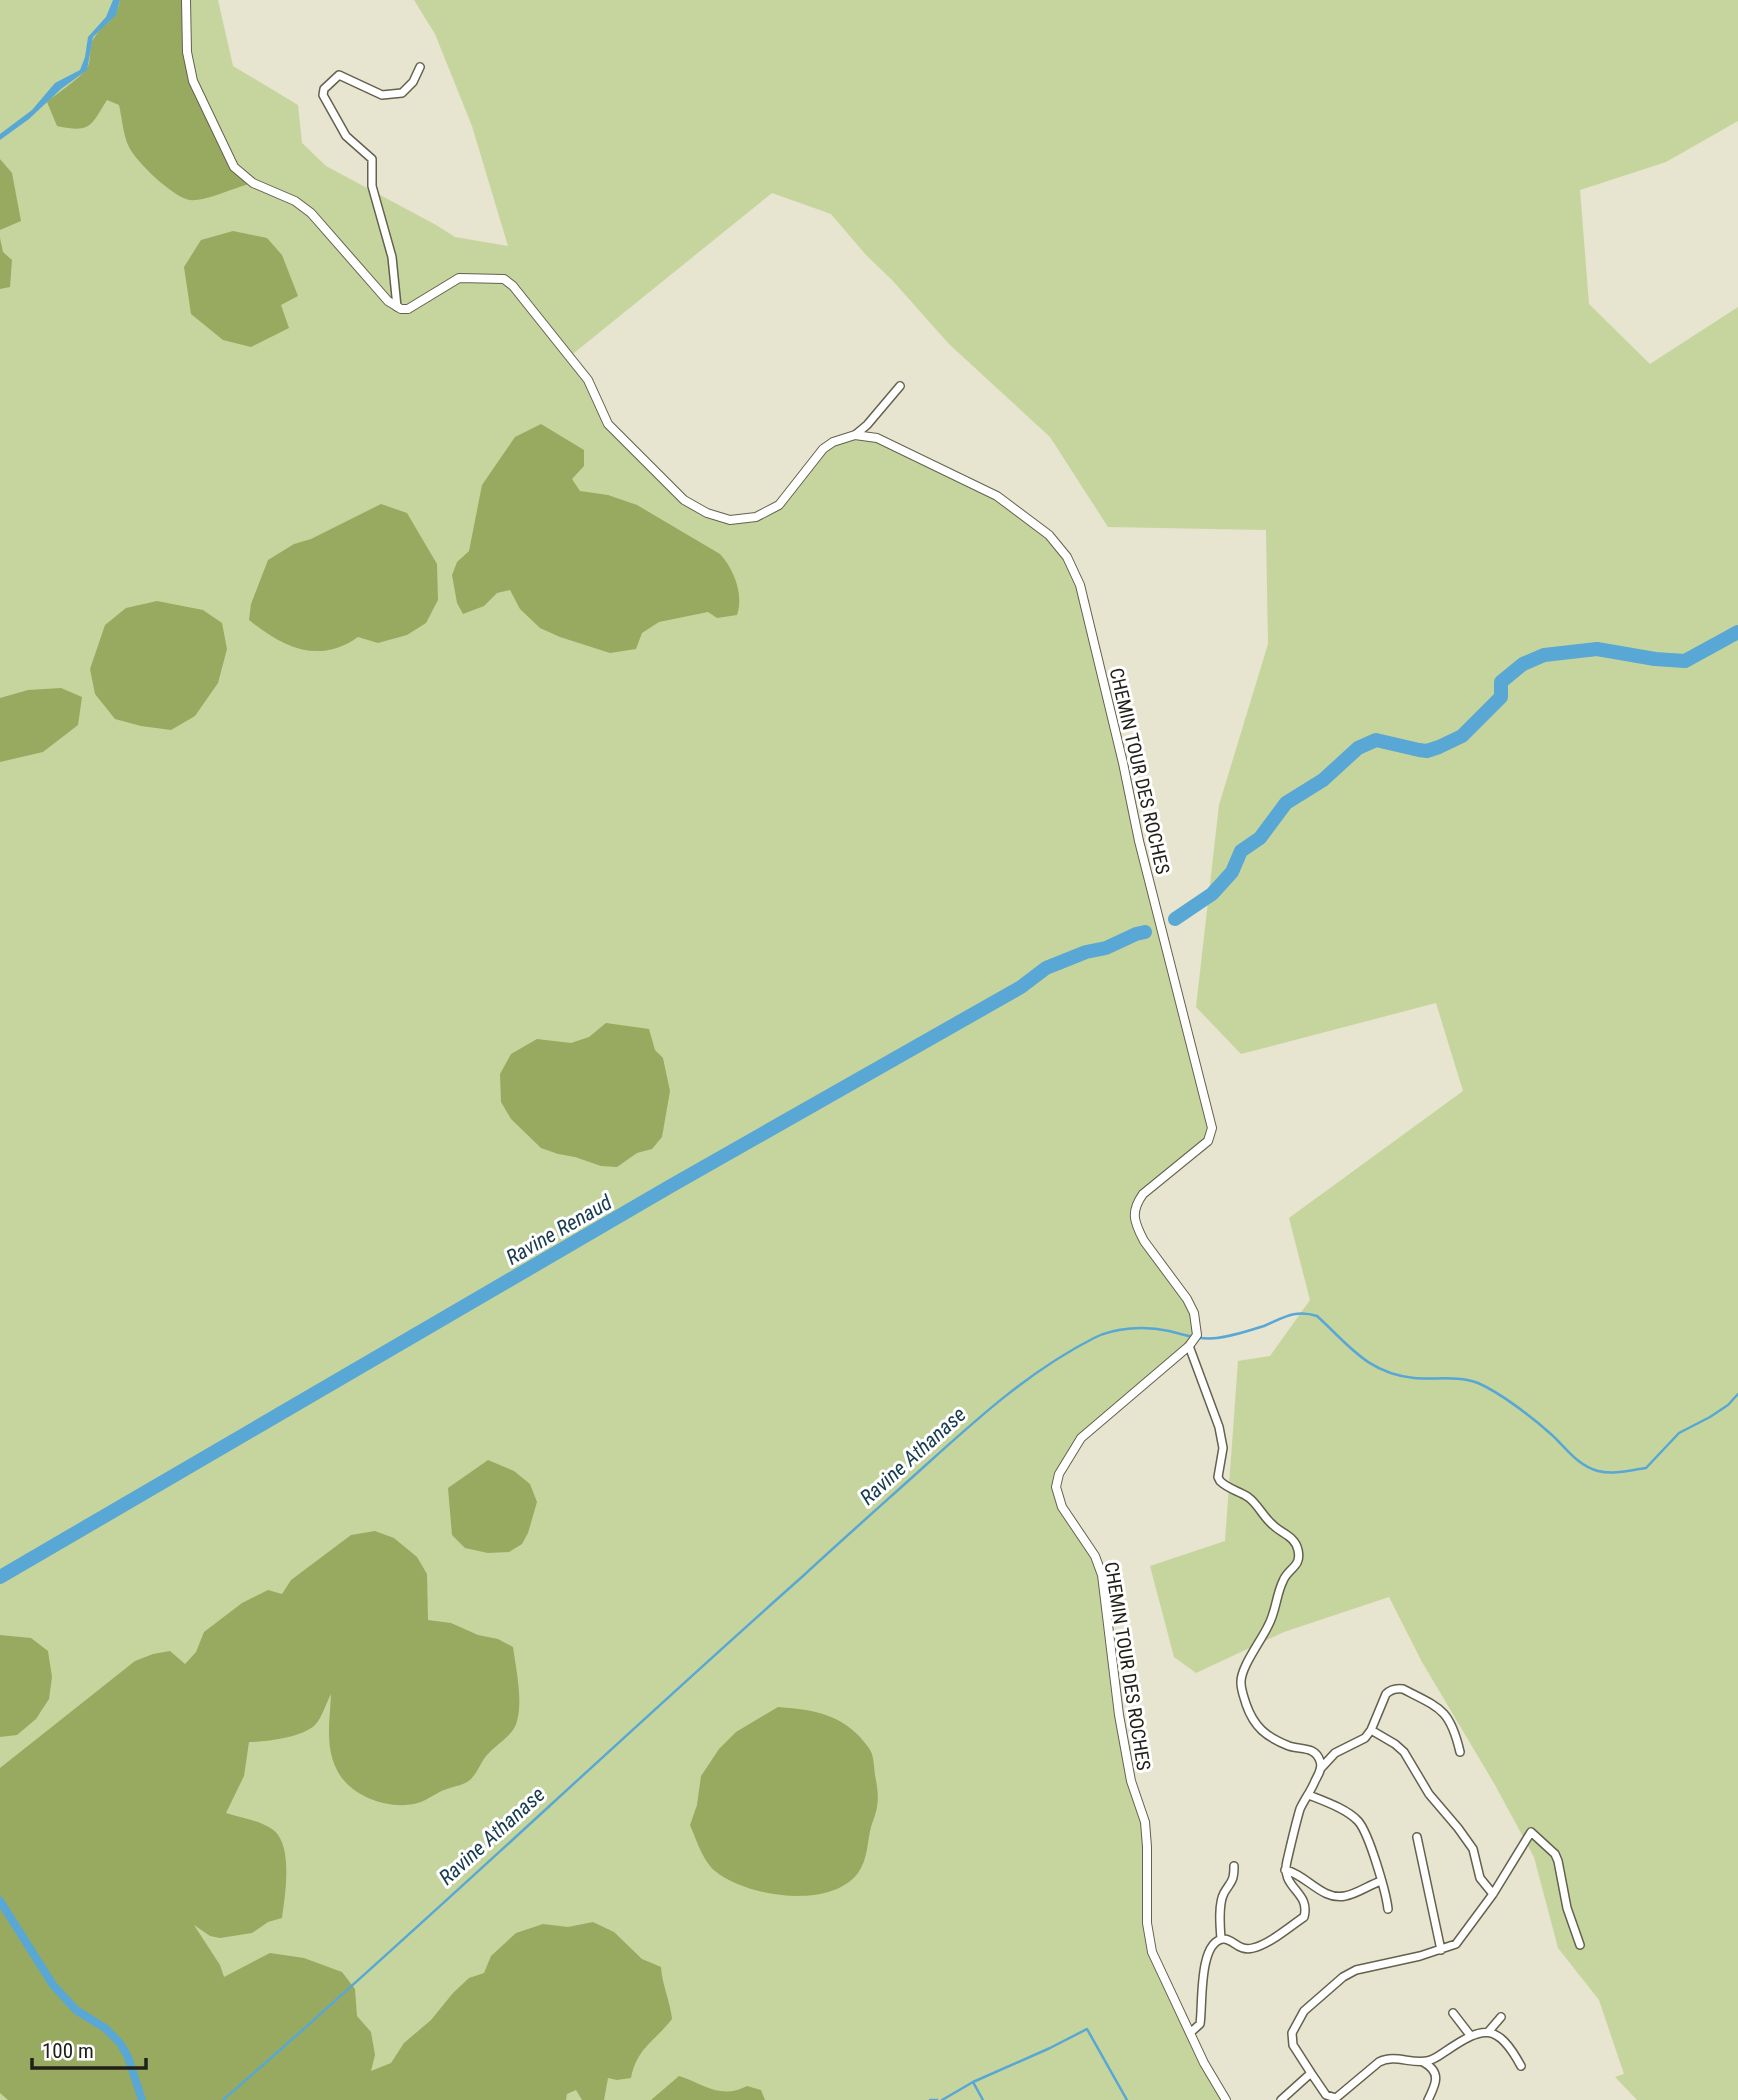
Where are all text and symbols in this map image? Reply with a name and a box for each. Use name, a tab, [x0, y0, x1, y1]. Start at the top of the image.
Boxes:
street label: CHEMIN TOUR DES ROCHES	[1105, 666, 1174, 877]
water label: Ravine Renaud	[502, 1190, 617, 1270]
water label: Ravine Athanase	[855, 1402, 971, 1510]
street label: CHEMIN TOUR DES ROCHES	[1100, 1560, 1155, 1772]
water label: Ravine Athanase	[434, 1782, 550, 1890]
scale bar	[32, 2026, 145, 2070]
text: 100 m	[42, 2039, 94, 2063]

